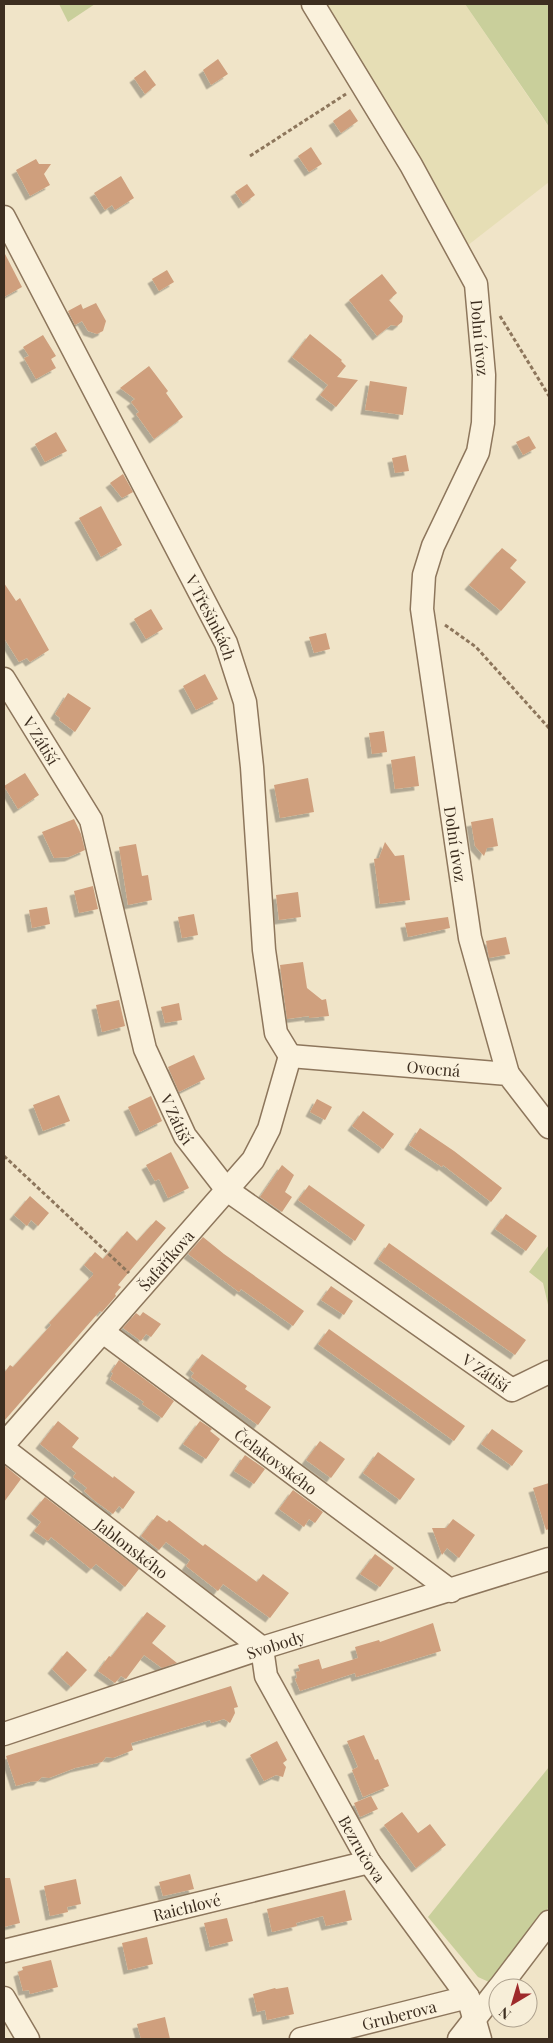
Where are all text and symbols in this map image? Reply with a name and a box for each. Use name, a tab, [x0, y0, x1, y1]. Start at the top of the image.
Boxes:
street label: Dolní úvoz	[467, 299, 495, 377]
street label: V Třešinkách	[181, 570, 241, 663]
street label: V Zátiší	[18, 711, 65, 769]
street label: Dolní úvoz	[440, 805, 472, 884]
street label: Ovocná	[406, 1055, 461, 1081]
street label: V Zátiší	[156, 1090, 198, 1149]
street label: Šafaříkova	[133, 1225, 198, 1295]
street label: V Zátiší	[458, 1348, 514, 1396]
street label: Čelakovského	[231, 1423, 322, 1499]
street label: Jablonského	[91, 1513, 173, 1583]
street label: Svobody	[243, 1625, 307, 1663]
street label: Bezručova	[335, 1812, 391, 1886]
street label: Raichlové	[151, 1888, 223, 1925]
north arrow	[488, 1978, 538, 2028]
street label: Gruberova	[360, 1995, 438, 2034]
text: N	[495, 2003, 515, 2024]

